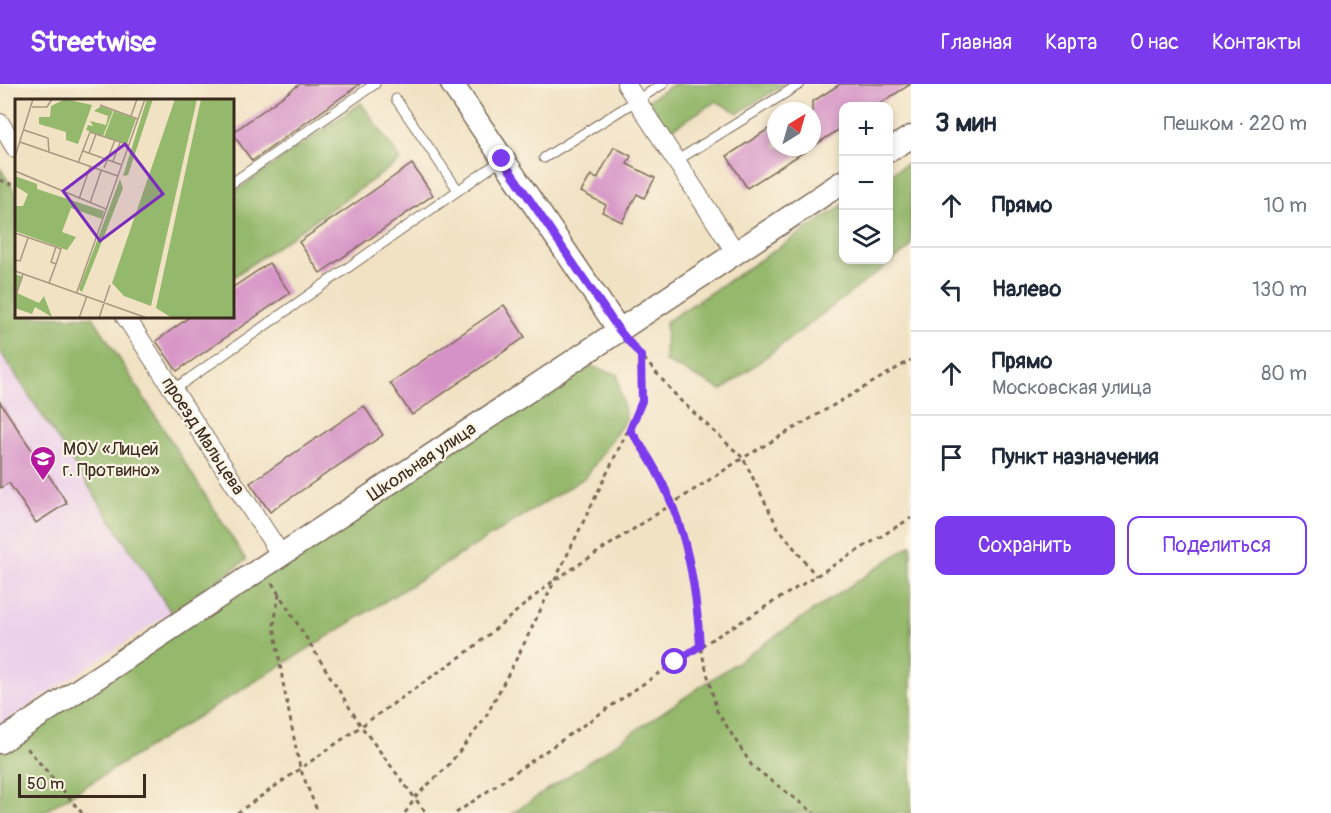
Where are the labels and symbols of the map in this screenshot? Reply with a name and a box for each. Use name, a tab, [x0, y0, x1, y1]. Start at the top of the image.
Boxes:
inset map	[15, 99, 234, 318]
north arrow	[767, 102, 821, 156]
route end	[488, 145, 514, 171]
street label: проезд Мальцева	[156, 373, 250, 499]
street label: Школьная улица	[363, 417, 481, 507]
place label: МОУ «Лицей г. Протвино»	[63, 438, 160, 482]
school or university icon: МОУ «Лицей г. Протвино»	[28, 444, 58, 482]
route start	[661, 648, 687, 674]
scale bar	[18, 771, 146, 798]

